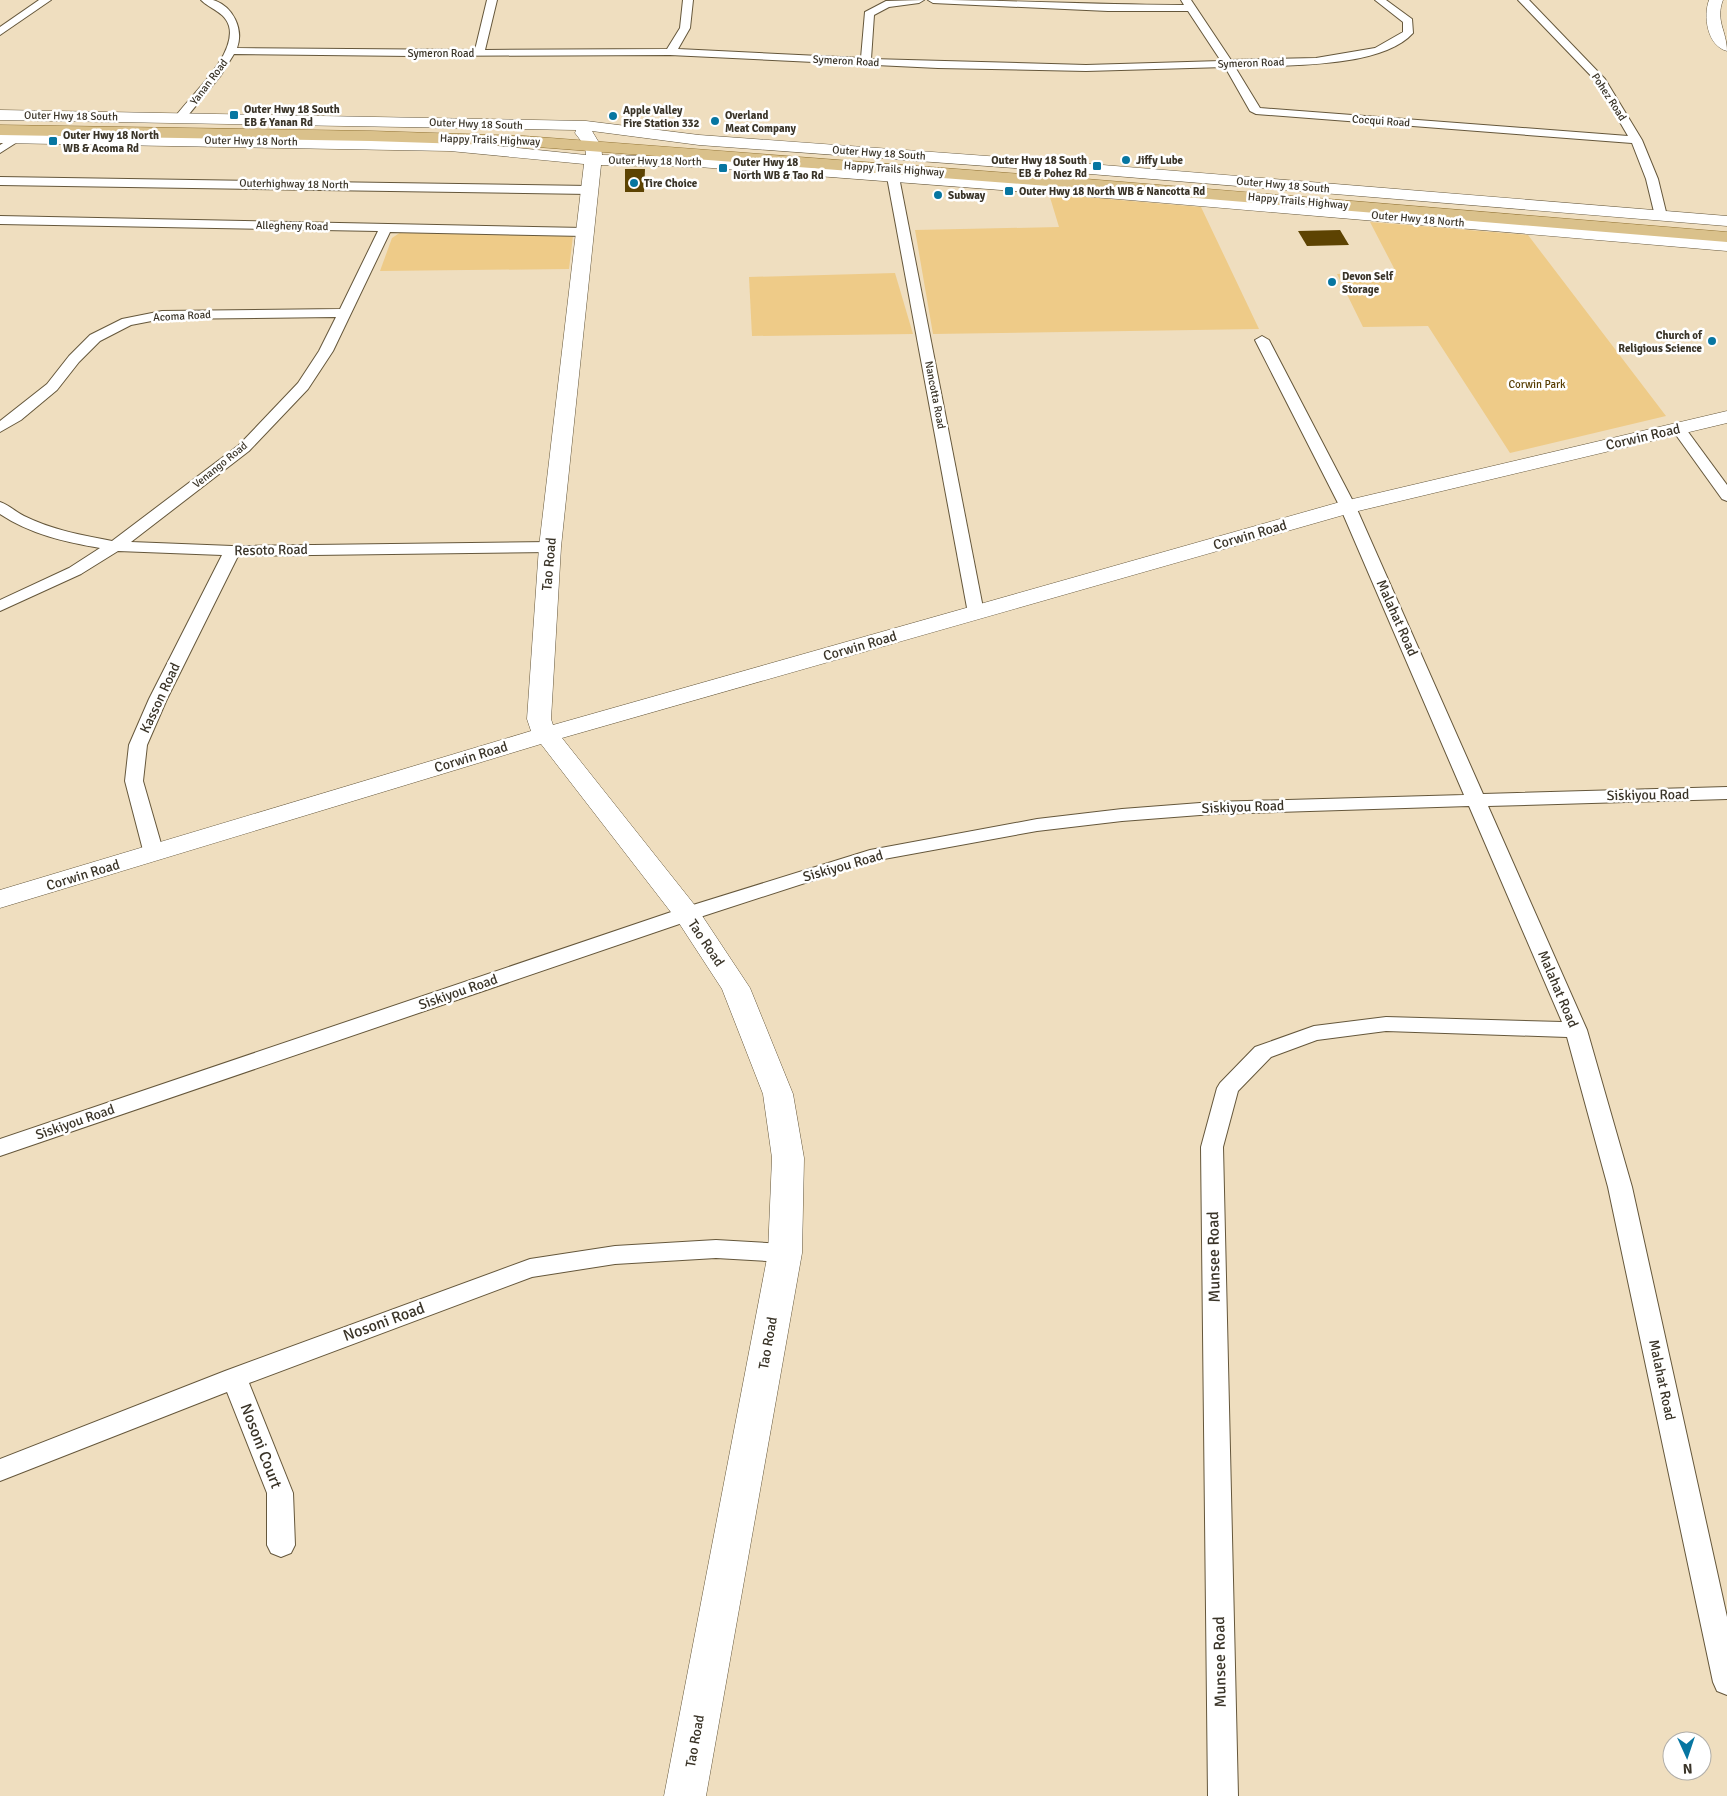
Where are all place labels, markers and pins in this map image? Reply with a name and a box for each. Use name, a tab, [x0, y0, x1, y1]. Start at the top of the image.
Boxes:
place label: Outer Hwy 18 South EB & Yanan Rd	[244, 103, 340, 129]
place label: Apple Valley Fire Station 332	[623, 104, 700, 130]
marker: Outer Hwy 18 South EB & Yanan Rd	[228, 109, 240, 121]
place label: Overland Meat Company	[725, 109, 796, 135]
marker: Apple Valley Fire Station 332	[607, 110, 619, 122]
marker: Overland Meat Company	[709, 115, 721, 127]
place label: Outer Hwy 18 North WB & Acoma Rd	[63, 129, 159, 155]
marker: Outer Hwy 18 North WB & Acoma Rd	[47, 135, 59, 147]
place label: Outer Hwy 18 South EB & Pohez Rd	[991, 154, 1087, 180]
marker: Jiffy Lube	[1120, 154, 1132, 166]
place label: Jiffy Lube	[1136, 154, 1184, 167]
place label: Outer Hwy 18 North WB & Tao Rd	[733, 156, 824, 182]
marker: Outer Hwy 18 South EB & Pohez Rd	[1091, 160, 1103, 172]
marker: Outer Hwy 18 North WB & Tao Rd	[717, 162, 729, 174]
marker: Tire Choice	[628, 177, 640, 189]
place label: Tire Choice	[644, 177, 698, 190]
marker: Outer Hwy 18 North WB & Nancotta Rd	[1003, 185, 1015, 197]
place label: Outer Hwy 18 North WB & Nancotta Rd	[1019, 185, 1205, 198]
marker: Subway	[932, 189, 944, 201]
place label: Subway	[948, 189, 986, 202]
place label: Devon Self Storage	[1342, 270, 1394, 296]
marker: Devon Self Storage	[1326, 276, 1338, 288]
place label: Church of Religious Science	[1618, 329, 1703, 355]
marker: Church of Religious Science	[1706, 335, 1718, 347]

